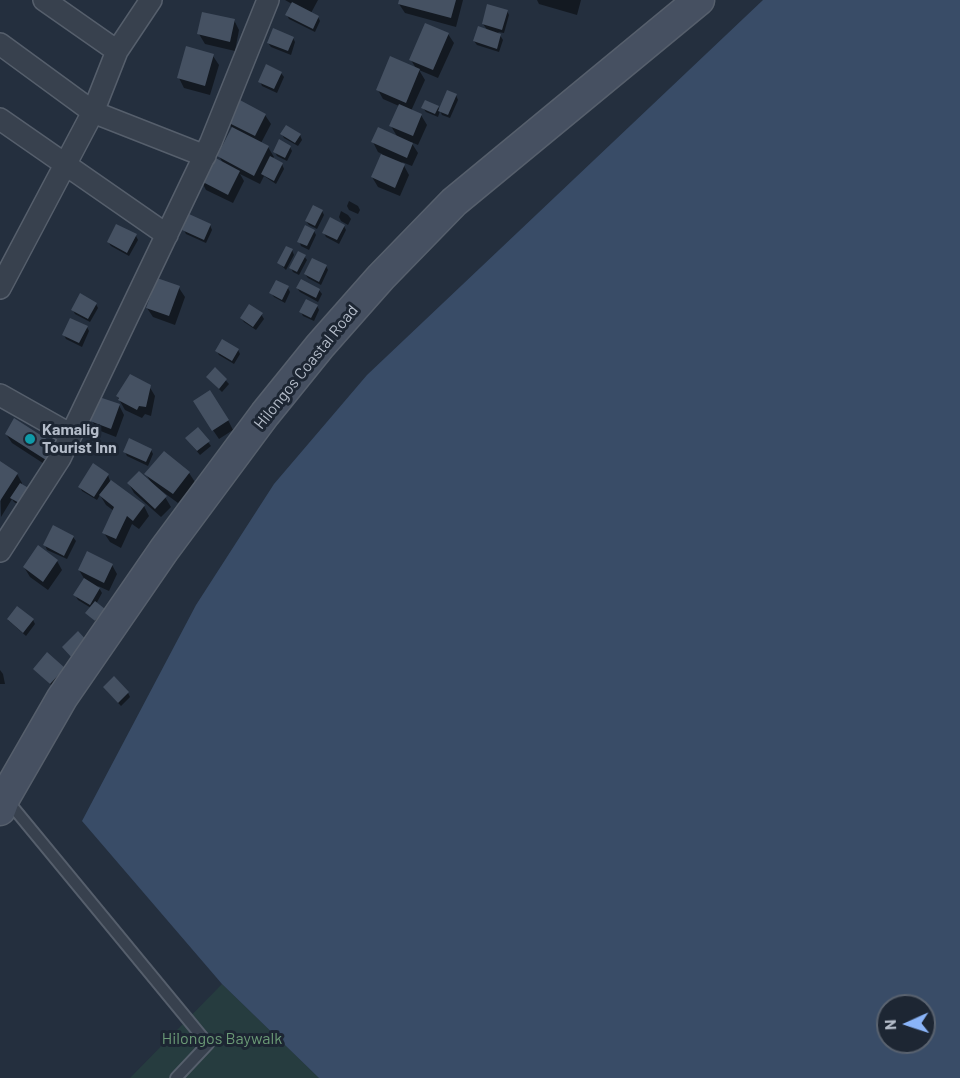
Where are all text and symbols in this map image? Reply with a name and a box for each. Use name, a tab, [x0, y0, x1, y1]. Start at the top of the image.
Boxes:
street label: Hilongos Coastal Road	[250, 301, 362, 433]
place label: Kamalig Tourist Inn	[42, 420, 117, 458]
marker: Kamalig Tourist Inn	[23, 432, 37, 446]
north arrow	[876, 994, 936, 1054]
text: N	[880, 1019, 899, 1031]
park label: Hilongos Baywalk	[162, 1029, 282, 1049]

